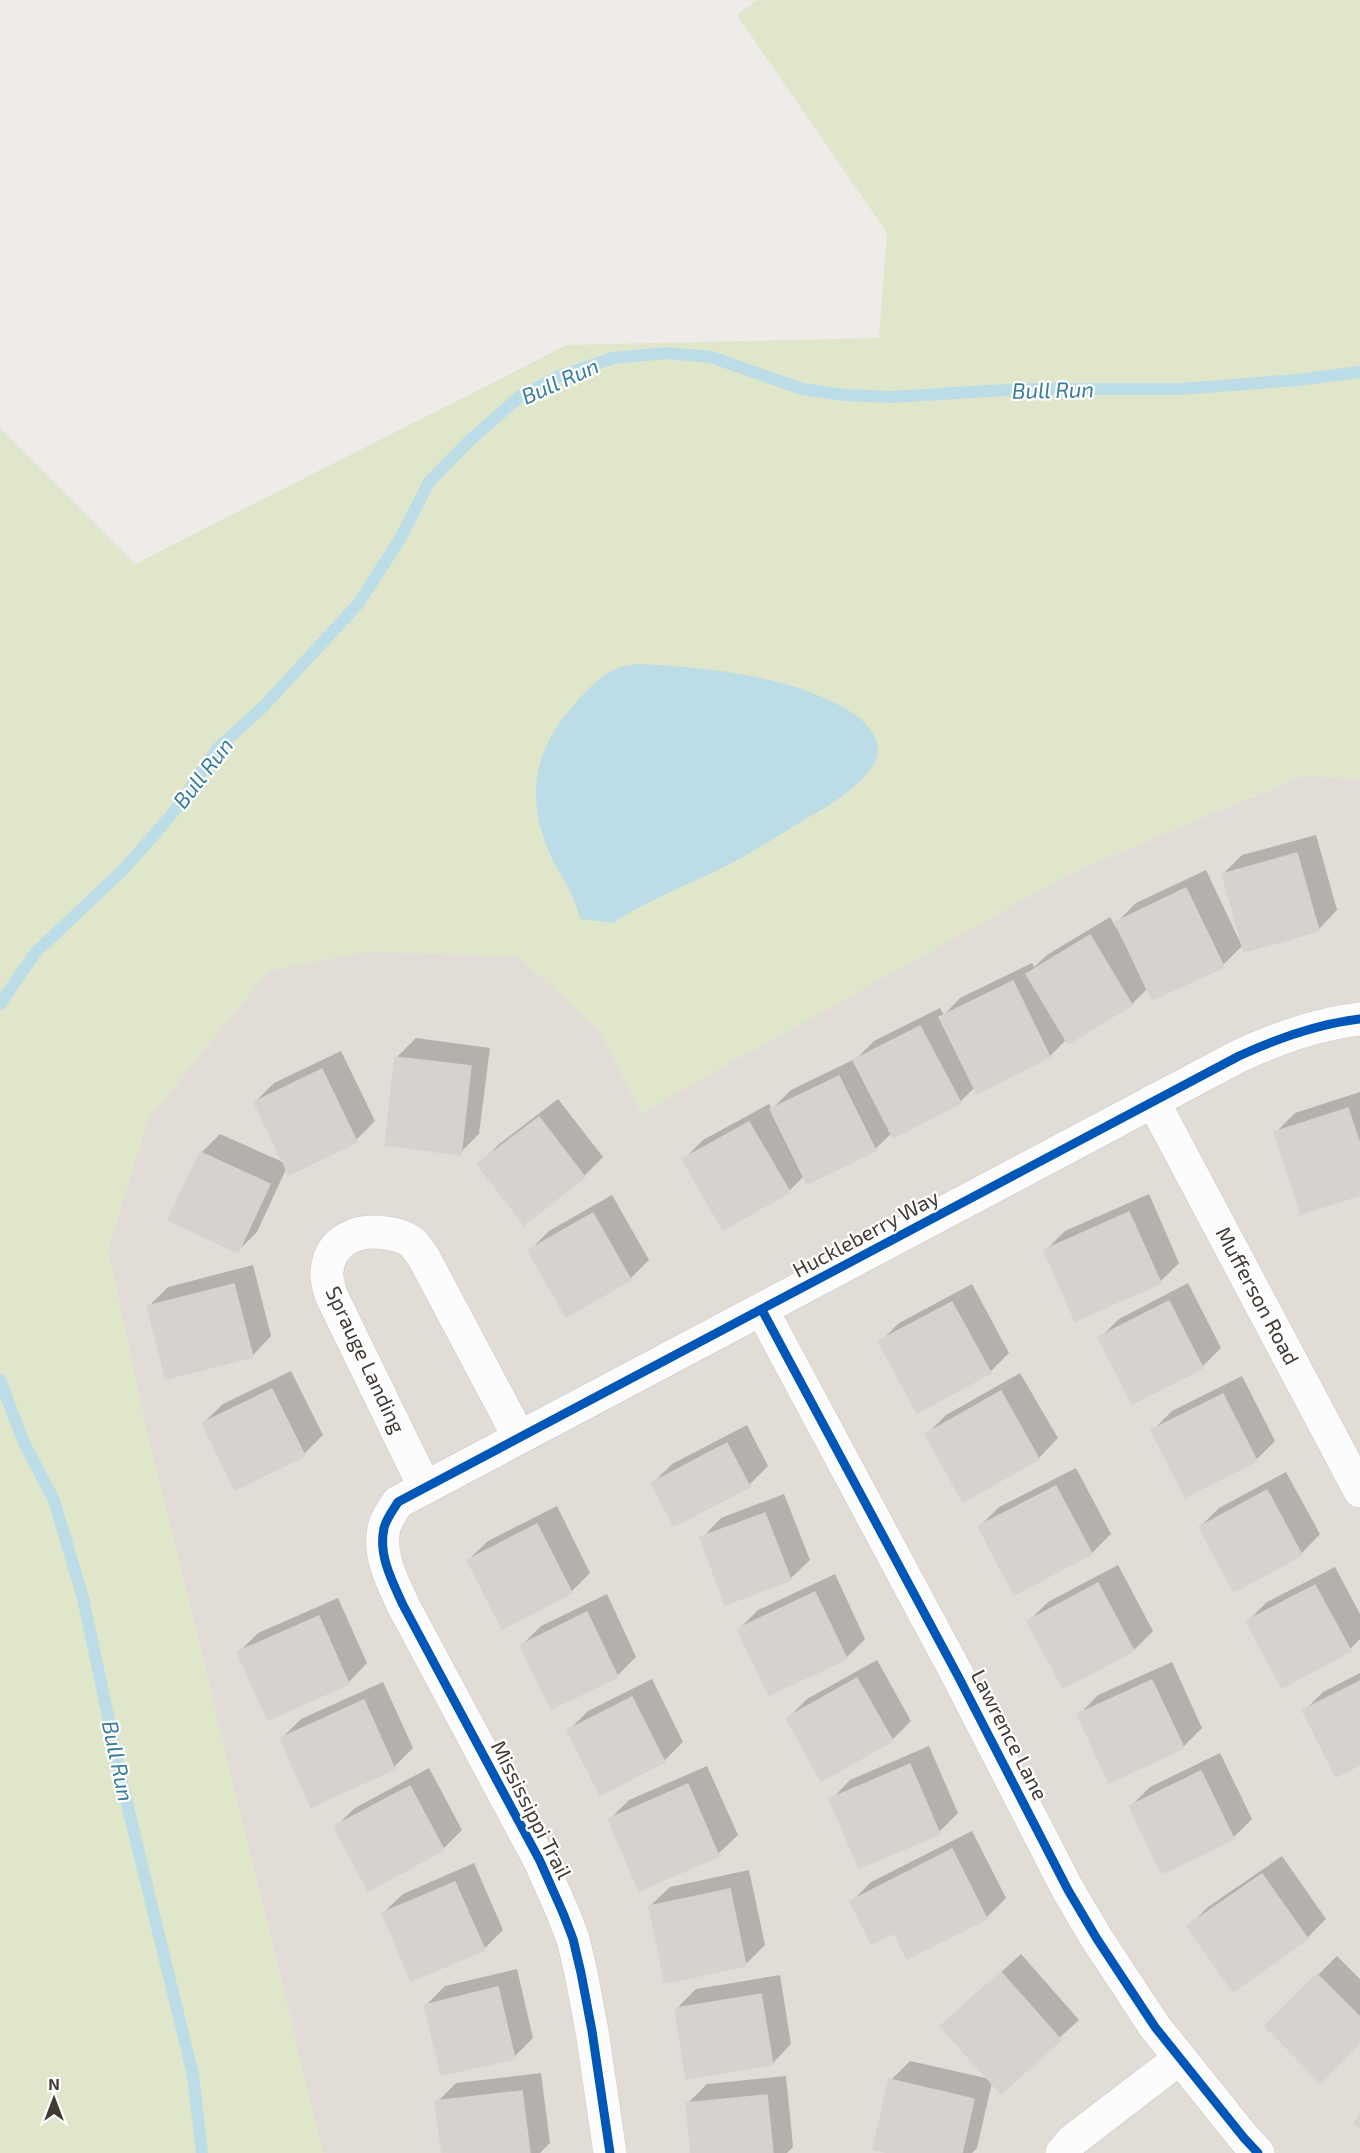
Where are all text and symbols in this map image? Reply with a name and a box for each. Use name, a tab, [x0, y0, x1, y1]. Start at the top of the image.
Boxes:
water label: Bull Run	[517, 352, 602, 409]
water label: Bull Run	[1012, 375, 1094, 403]
water label: Bull Run	[167, 732, 238, 813]
street label: Huckleberry Way	[788, 1184, 943, 1282]
street label: Mufferson Road	[1211, 1222, 1305, 1369]
street label: Sprauge Landing	[321, 1282, 411, 1437]
street label: Lawrence Lane	[967, 1665, 1054, 1804]
water label: Bull Run	[98, 1718, 140, 1804]
street label: Mississippi Trail	[487, 1736, 578, 1883]
north arrow	[24, 2069, 84, 2129]
text: N	[48, 2074, 60, 2093]

